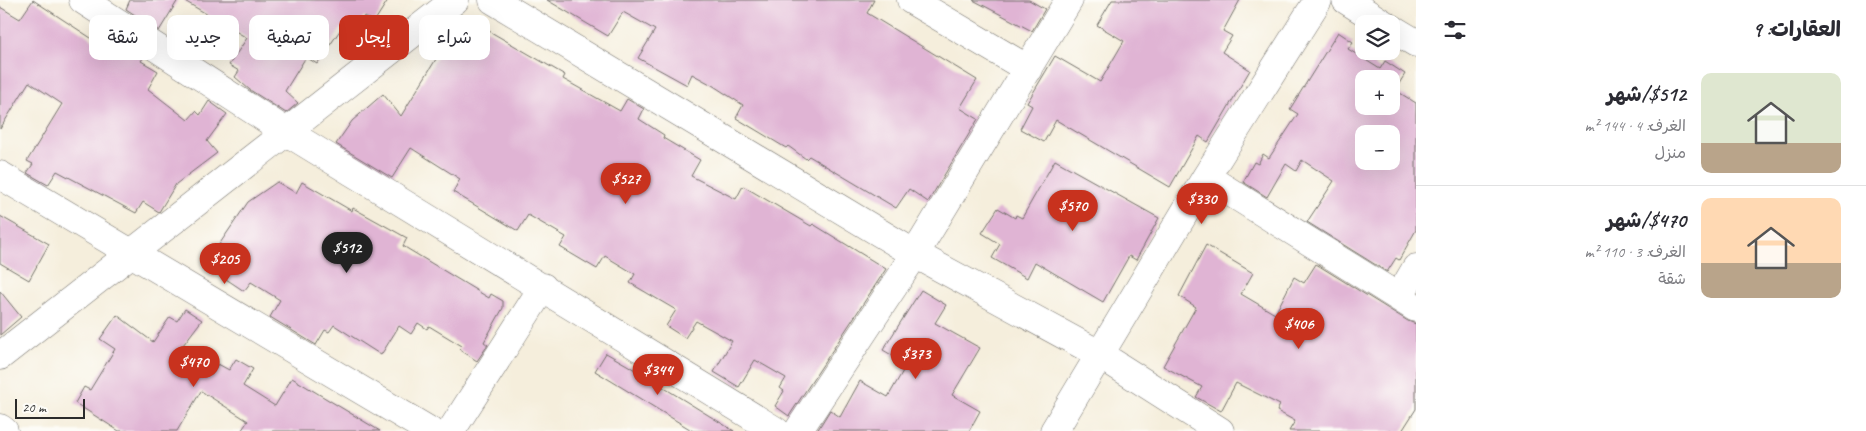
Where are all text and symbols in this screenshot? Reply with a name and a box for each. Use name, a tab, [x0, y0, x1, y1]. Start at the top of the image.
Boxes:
chip: شقة	[89, 15, 157, 60]
chip: جديد	[167, 15, 239, 60]
chip: تصفية	[249, 15, 329, 60]
chip: إيجار	[339, 15, 409, 60]
chip: شراء	[419, 15, 490, 60]
map controls	[1355, 15, 1400, 170]
button: layers	[1355, 15, 1400, 60]
icon: filters	[1441, 16, 1469, 44]
text: العقارات: 9	[1752, 16, 1841, 42]
button: +	[1355, 70, 1400, 115]
text: $512/شهر	[1607, 81, 1686, 107]
icon: home	[1741, 93, 1801, 153]
text: الغرف: 4 · 144 m²	[1585, 116, 1686, 136]
button: −	[1355, 125, 1400, 170]
text: منزل	[1654, 143, 1686, 163]
pin: $527	[596, 162, 656, 205]
text: $527	[612, 169, 640, 189]
pin: $330	[1172, 182, 1232, 225]
text: $330	[1188, 189, 1216, 209]
pin: $570	[1043, 190, 1103, 232]
text: $570	[1059, 196, 1087, 216]
text: $470/شهر	[1606, 207, 1686, 233]
icon: home	[1741, 218, 1801, 278]
pin: $512	[317, 232, 377, 274]
text: $512	[333, 238, 361, 258]
pin: $205	[195, 242, 255, 285]
text: الغرف: 3 · 110 m²	[1585, 242, 1686, 262]
text: $205	[211, 249, 239, 269]
text: شقة	[1658, 269, 1686, 289]
pin: $406	[1269, 308, 1329, 350]
text: $406	[1284, 314, 1314, 334]
pin: $373	[886, 338, 946, 380]
text: $373	[902, 344, 930, 364]
pin: $470	[164, 346, 224, 388]
text: $470	[180, 352, 208, 372]
pin: $344	[628, 354, 688, 396]
text: $344	[644, 360, 672, 380]
scale bar	[15, 396, 85, 419]
text: 20 m	[22, 399, 46, 416]

